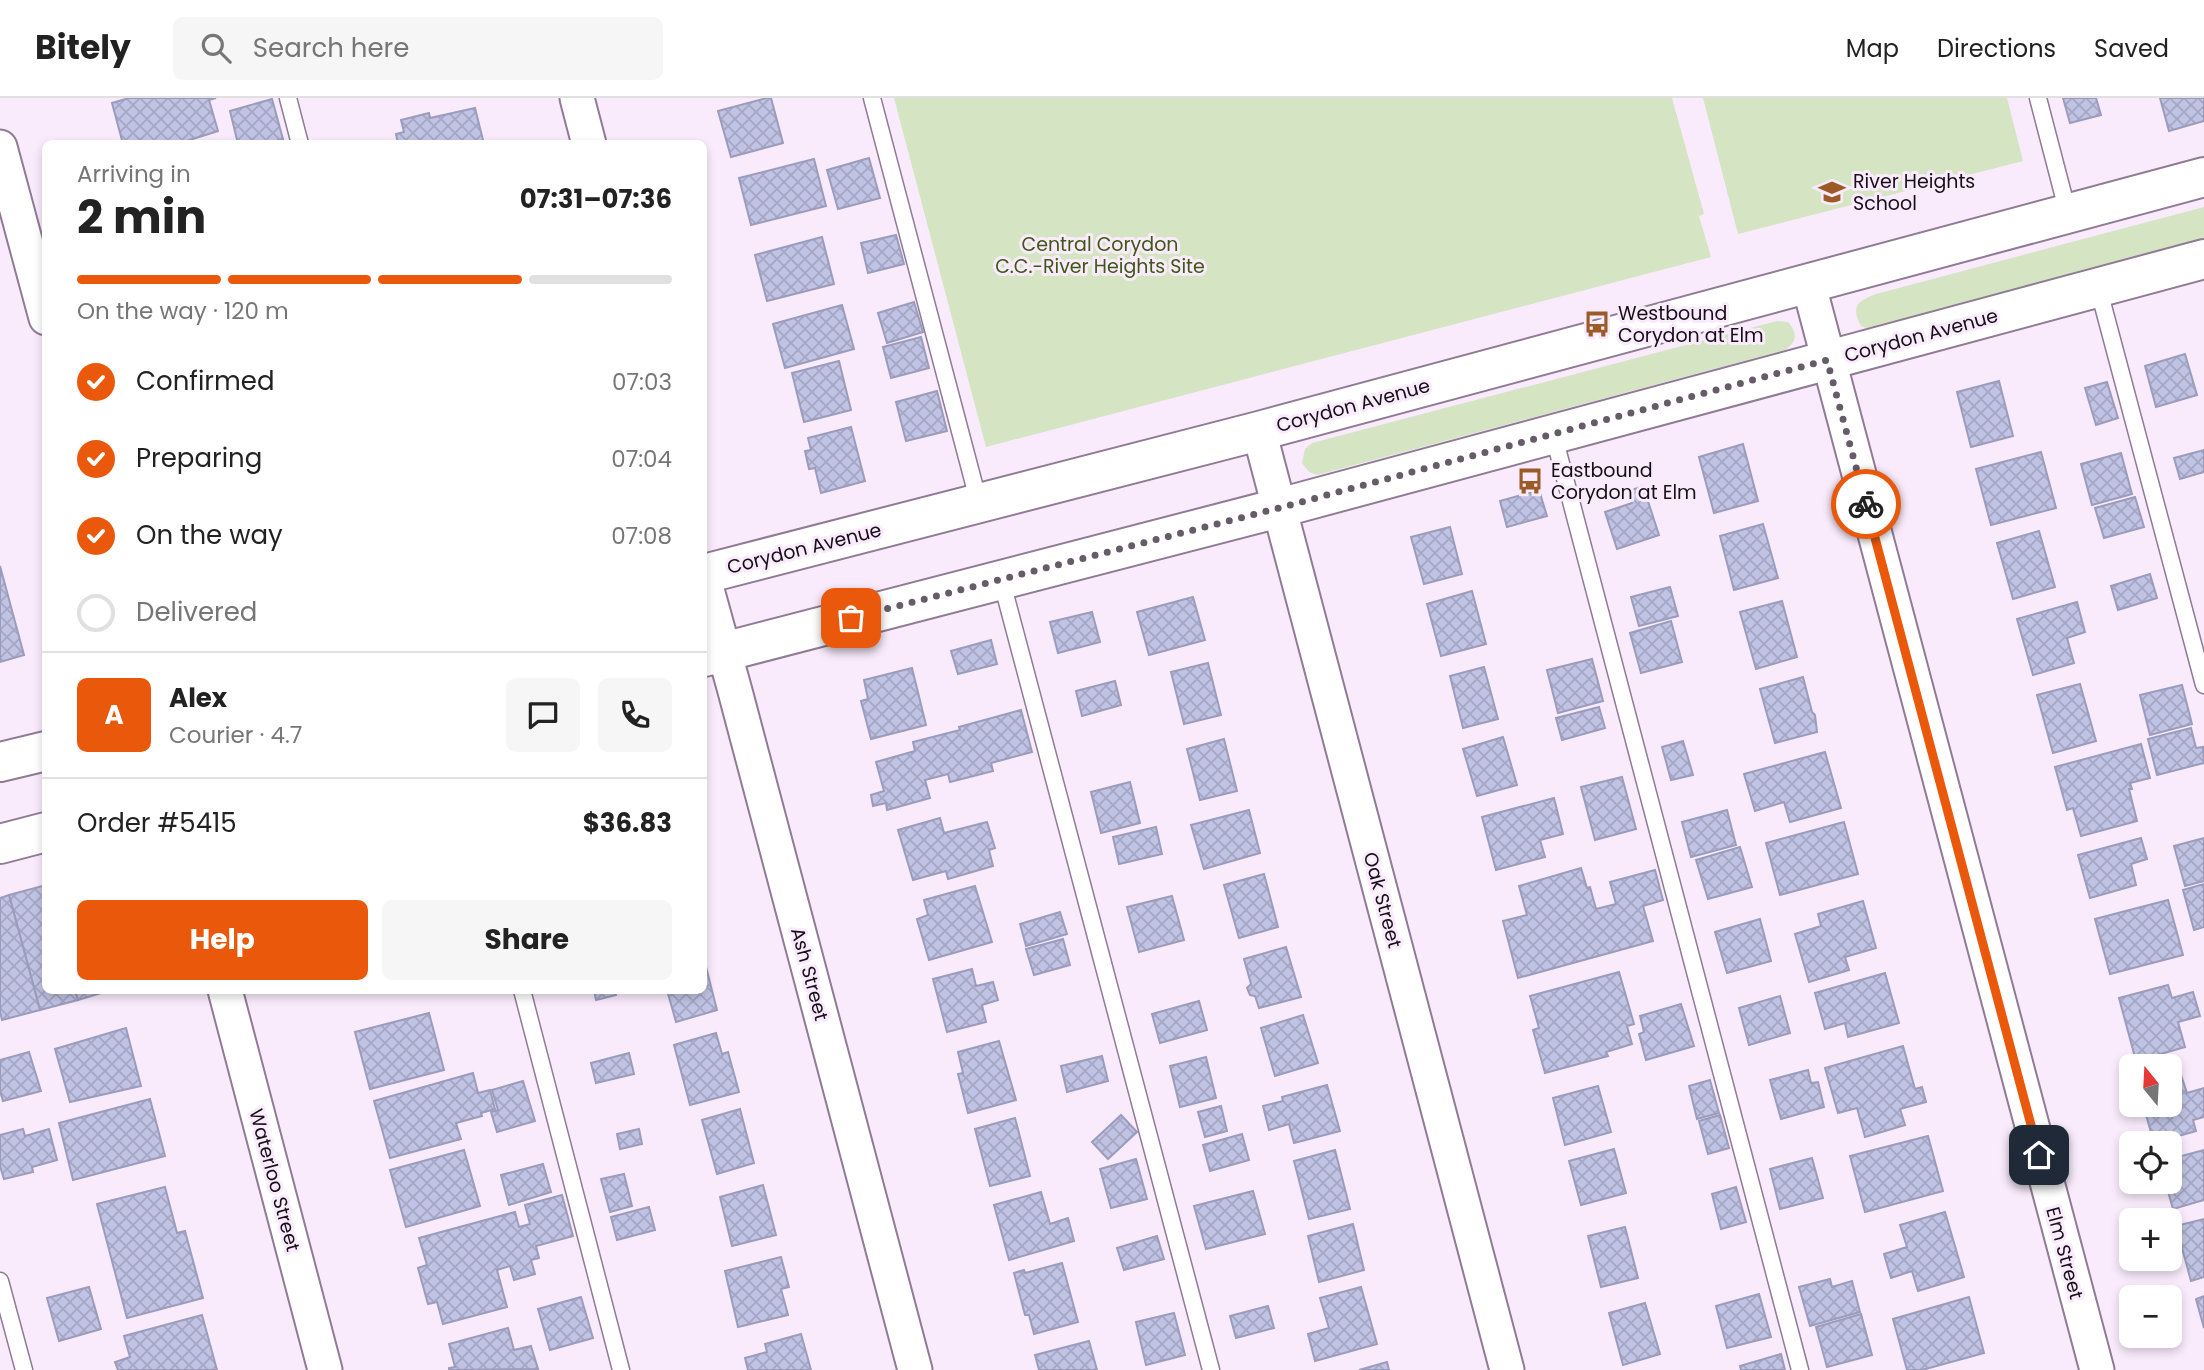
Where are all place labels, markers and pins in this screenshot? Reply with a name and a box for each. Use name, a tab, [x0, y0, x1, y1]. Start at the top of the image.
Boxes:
place label: River Heights School	[1853, 168, 1975, 217]
school or university icon: River Heights School	[1817, 177, 1847, 207]
place label: Westbound Corydon at Elm	[1618, 300, 1764, 349]
bus stop icon: Westbound Corydon at Elm	[1582, 309, 1612, 339]
place label: Eastbound Corydon at Elm	[1551, 457, 1697, 506]
bus stop icon: Eastbound Corydon at Elm	[1515, 466, 1545, 496]
pin	[821, 588, 881, 648]
pin	[2009, 1125, 2069, 1185]

